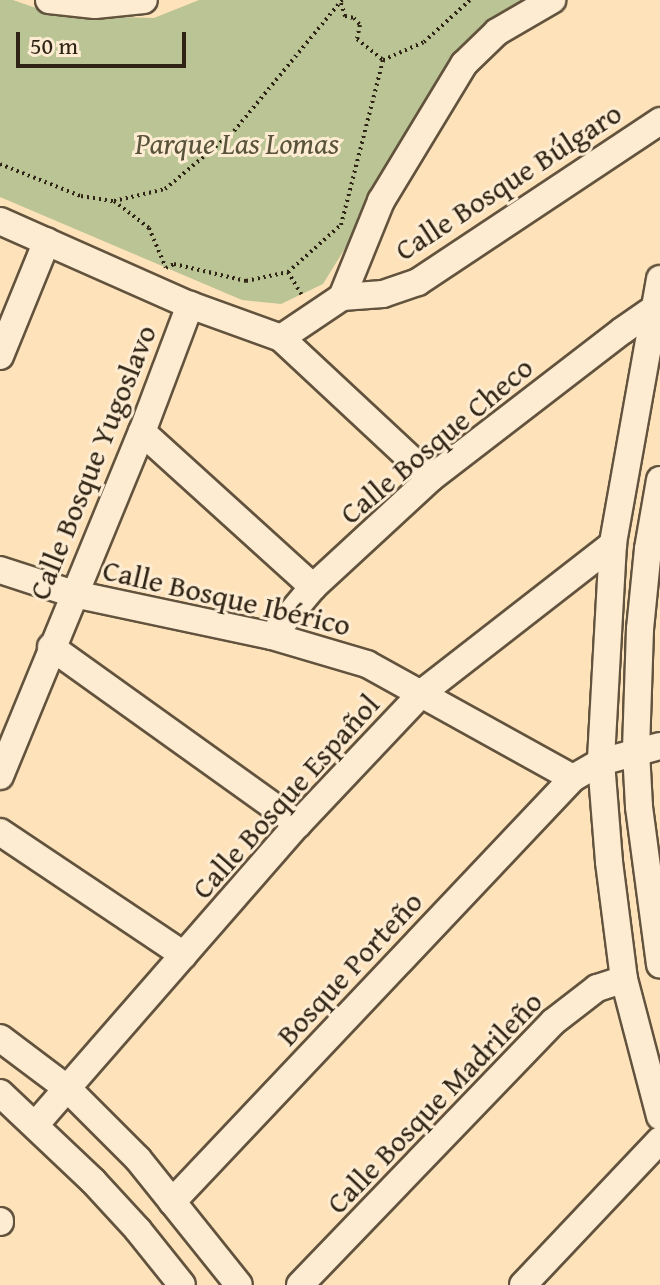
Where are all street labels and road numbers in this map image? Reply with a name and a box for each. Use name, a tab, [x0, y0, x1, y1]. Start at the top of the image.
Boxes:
street label: Calle Bosque Búlgaro	[388, 94, 628, 268]
street label: Calle Bosque Yugoslavo	[20, 319, 164, 605]
street label: Calle Bosque Checo	[332, 349, 540, 531]
street label: Calle Bosque Ibérico	[100, 551, 354, 643]
street label: Calle Bosque Español	[184, 686, 386, 906]
street label: Bosque Porteño	[268, 883, 430, 1053]
street label: Calle Bosque Madrileño	[319, 983, 549, 1221]

